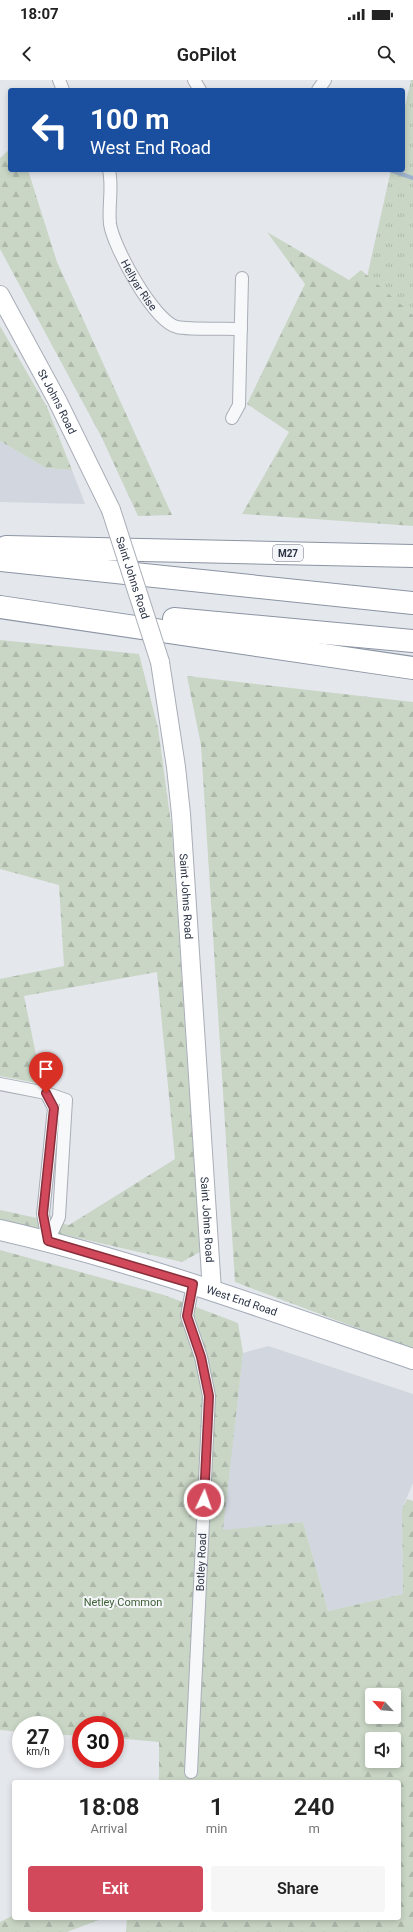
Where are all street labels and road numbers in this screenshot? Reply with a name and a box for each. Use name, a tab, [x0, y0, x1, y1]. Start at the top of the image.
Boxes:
street label: Hellyar Rise	[118, 257, 160, 314]
street label: St Johns Road	[35, 367, 79, 436]
street label: Saint Johns Road	[113, 535, 152, 621]
road number: M27	[273, 545, 303, 561]
street label: Saint Johns Road	[177, 853, 195, 940]
street label: Saint Johns Road	[198, 1176, 216, 1263]
street label: West End Road	[205, 1283, 279, 1319]
street label: Botley Road	[194, 1533, 209, 1592]

